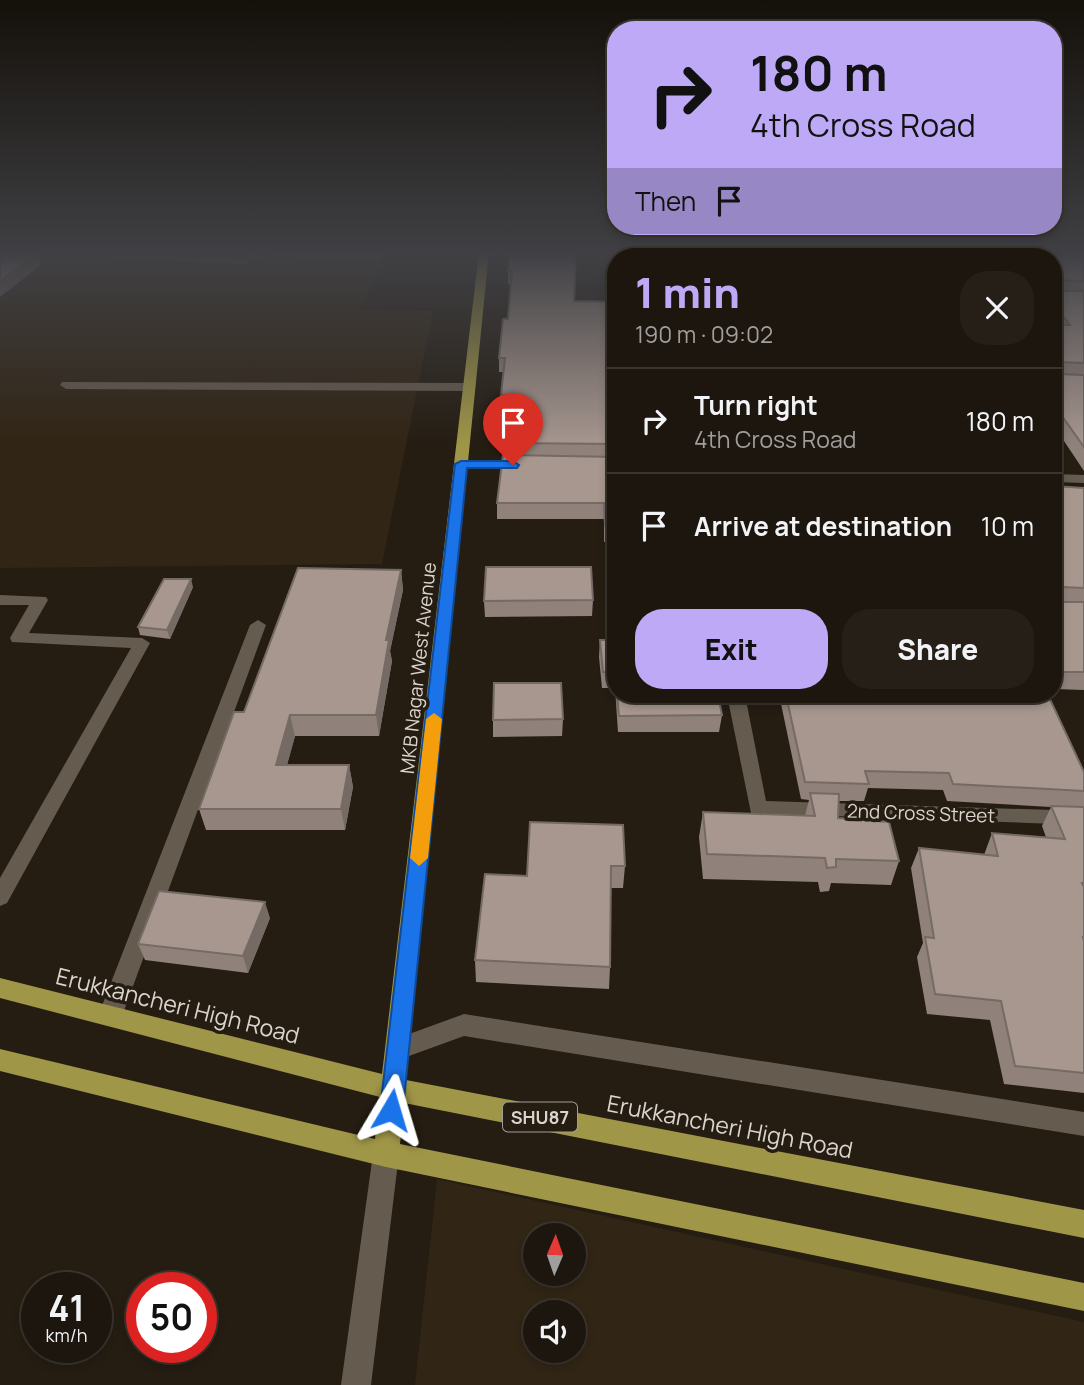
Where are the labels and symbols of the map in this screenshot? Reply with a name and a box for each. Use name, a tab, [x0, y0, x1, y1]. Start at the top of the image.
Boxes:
pin	[483, 393, 543, 465]
street label: MKB Nagar West Avenue	[394, 561, 442, 775]
street label: 2nd Cross Street	[847, 797, 995, 829]
street label: Erukkancheri High Road	[53, 959, 303, 1051]
position arrow	[354, 1073, 428, 1147]
street label: Erukkancheri High Road	[604, 1086, 856, 1166]
road number: SHU87	[503, 1102, 577, 1132]
north arrow	[523, 1223, 586, 1286]
speed limit sign: 50	[126, 1272, 217, 1363]

